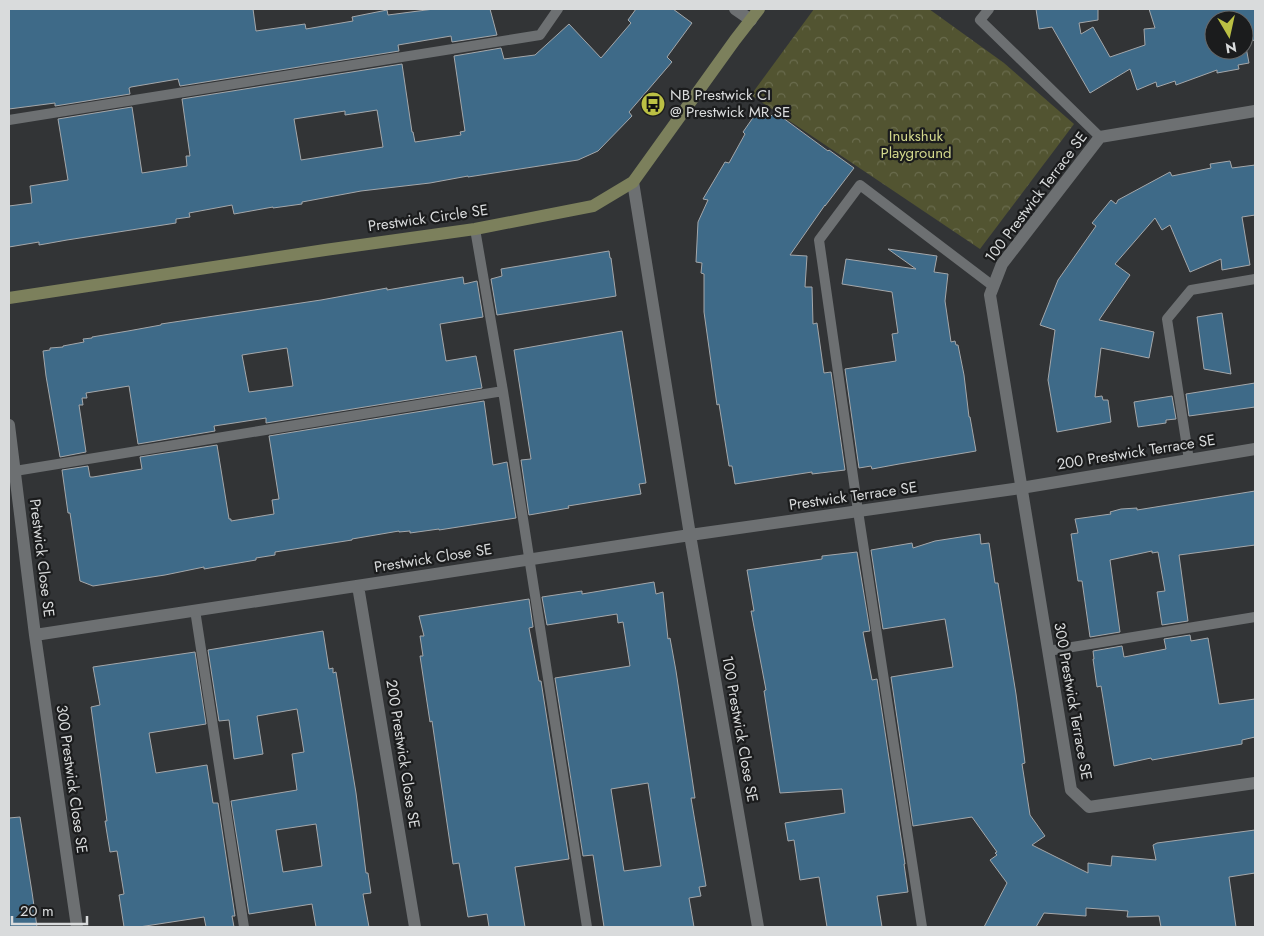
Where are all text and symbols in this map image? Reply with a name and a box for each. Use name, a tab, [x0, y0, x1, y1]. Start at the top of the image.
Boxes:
north arrow	[1204, 10, 1254, 60]
text: N	[1224, 37, 1238, 59]
place label: NB Prestwick CI @ Prestwick MR SE	[670, 84, 790, 123]
bus stop icon: NB Prestwick CI @ Prestwick MR SE	[640, 91, 666, 117]
park label: Inukshuk Playground	[880, 125, 952, 164]
street label: 100 Prestwick Terrace SE	[980, 127, 1092, 267]
street label: Prestwick Circle SE	[367, 199, 489, 237]
street label: 200 Prestwick Terrace SE	[1055, 429, 1217, 475]
street label: Prestwick Terrace SE	[788, 476, 918, 516]
street label: Prestwick Close SE	[24, 497, 60, 619]
street label: Prestwick Close SE	[372, 538, 494, 578]
street label: 300 Prestwick Terrace SE	[1048, 620, 1098, 782]
street label: 100 Prestwick Close SE	[716, 654, 764, 804]
street label: 200 Prestwick Close SE	[380, 678, 426, 830]
street label: 300 Prestwick Close SE	[51, 703, 93, 855]
scale bar	[12, 894, 88, 926]
text: 20 m	[20, 900, 54, 922]

